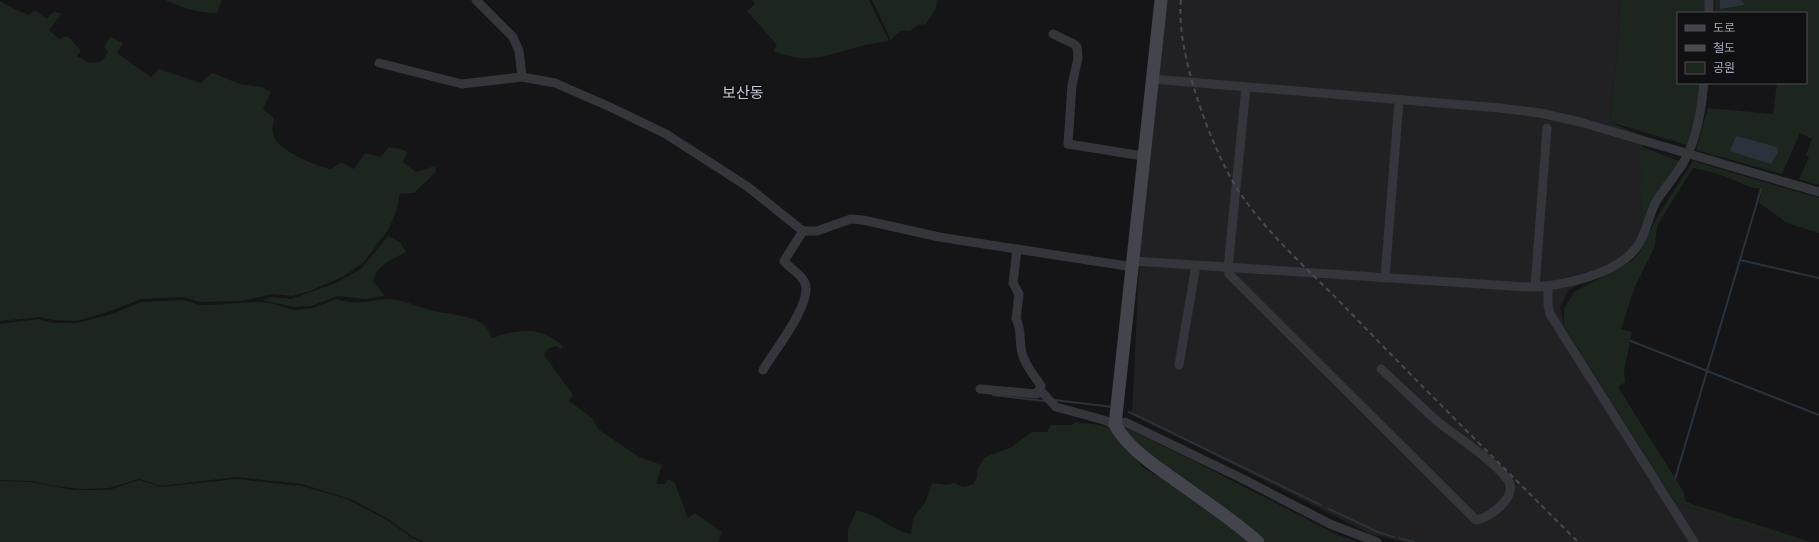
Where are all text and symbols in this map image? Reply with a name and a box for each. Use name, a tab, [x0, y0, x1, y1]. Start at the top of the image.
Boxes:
legend	[1677, 12, 1807, 84]
text: 도로	[1713, 19, 1735, 36]
text: 철도	[1713, 39, 1735, 56]
text: 공원	[1713, 59, 1735, 76]
district label: 보산동	[722, 82, 764, 102]

